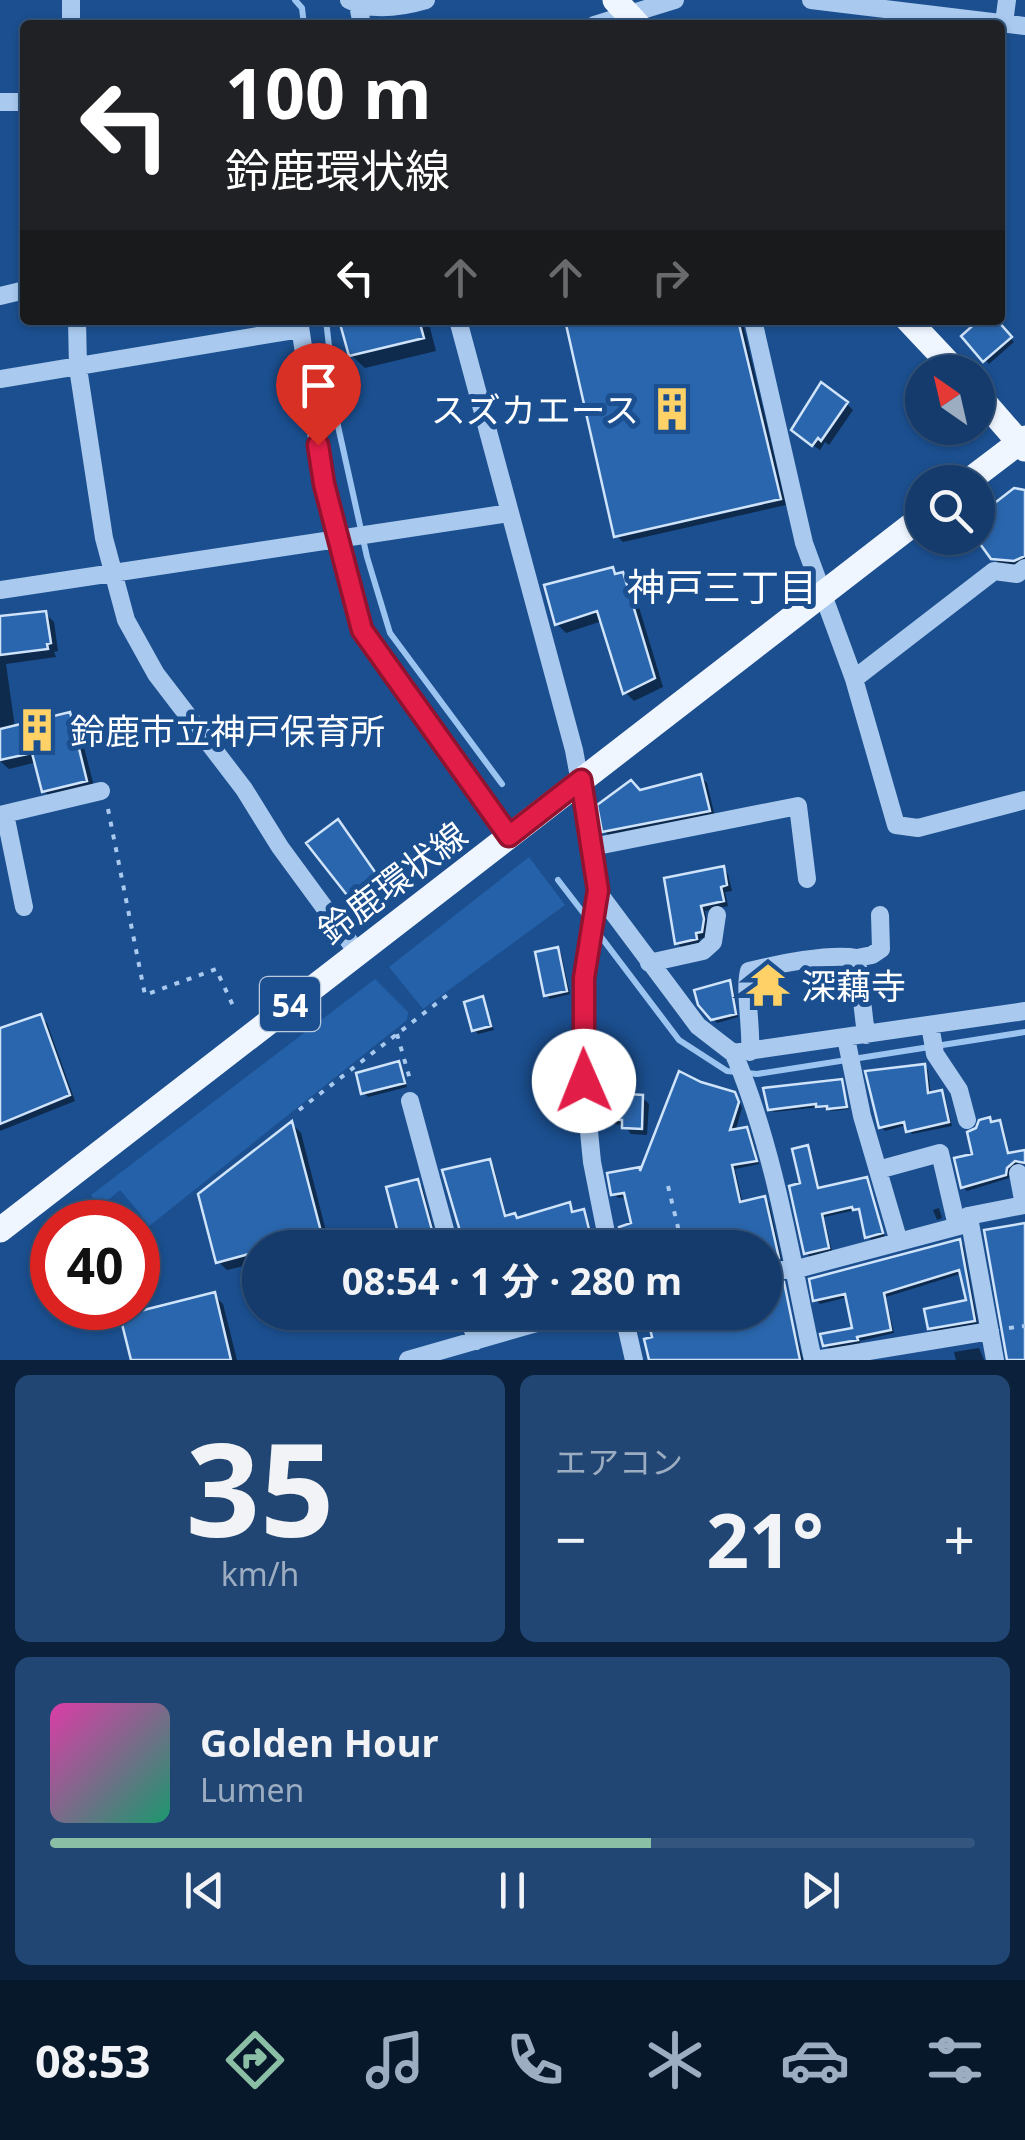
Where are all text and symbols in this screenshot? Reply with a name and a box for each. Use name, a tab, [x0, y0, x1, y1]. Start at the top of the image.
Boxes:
text: 100 m	[225, 44, 432, 140]
icon: left	[60, 60, 190, 190]
text: 鈴鹿環状線	[225, 139, 450, 200]
icon: left	[328, 250, 383, 305]
icon: ahead	[433, 250, 488, 305]
icon: ahead	[538, 250, 593, 305]
icon: right	[643, 250, 698, 305]
pin	[276, 343, 361, 446]
north arrow	[905, 355, 995, 445]
map controls	[905, 355, 995, 555]
icon: arrive	[291, 358, 346, 413]
building icon: スズカエース	[648, 385, 696, 433]
place label: スズカエース	[431, 386, 639, 433]
button: search	[905, 465, 995, 555]
district label: 神戸三丁目	[627, 560, 817, 612]
building icon: 鈴鹿市立神戸保育所	[13, 706, 61, 754]
place label: 鈴鹿市立神戸保育所	[70, 707, 385, 754]
street label: 鈴鹿環状線	[308, 811, 476, 953]
temple icon: 深藕寺	[744, 961, 792, 1009]
place label: 深藕寺	[801, 962, 906, 1009]
road number: 54	[260, 977, 320, 1031]
position arrow	[532, 1029, 636, 1133]
speed limit sign: 40	[30, 1200, 160, 1330]
text: 08:54 · 1 分 · 280 m	[342, 1254, 682, 1306]
text: 35	[186, 1398, 334, 1575]
text: エアコン	[555, 1440, 683, 1483]
text: 21°	[706, 1488, 824, 1590]
text: −	[555, 1501, 586, 1576]
text: +	[944, 1501, 975, 1576]
text: km/h	[221, 1552, 299, 1595]
text: Golden Hour	[200, 1716, 438, 1768]
text: Lumen	[200, 1768, 304, 1811]
icon: previous	[177, 1863, 232, 1918]
icon: pause	[485, 1863, 540, 1918]
icon: next	[793, 1863, 848, 1918]
icon: directions	[220, 2025, 290, 2095]
icon: music	[360, 2025, 430, 2095]
icon: phone	[500, 2025, 570, 2095]
icon: climate	[640, 2025, 710, 2095]
icon: car	[780, 2025, 850, 2095]
icon: filters	[920, 2025, 990, 2095]
text: 08:53	[35, 2030, 151, 2091]

